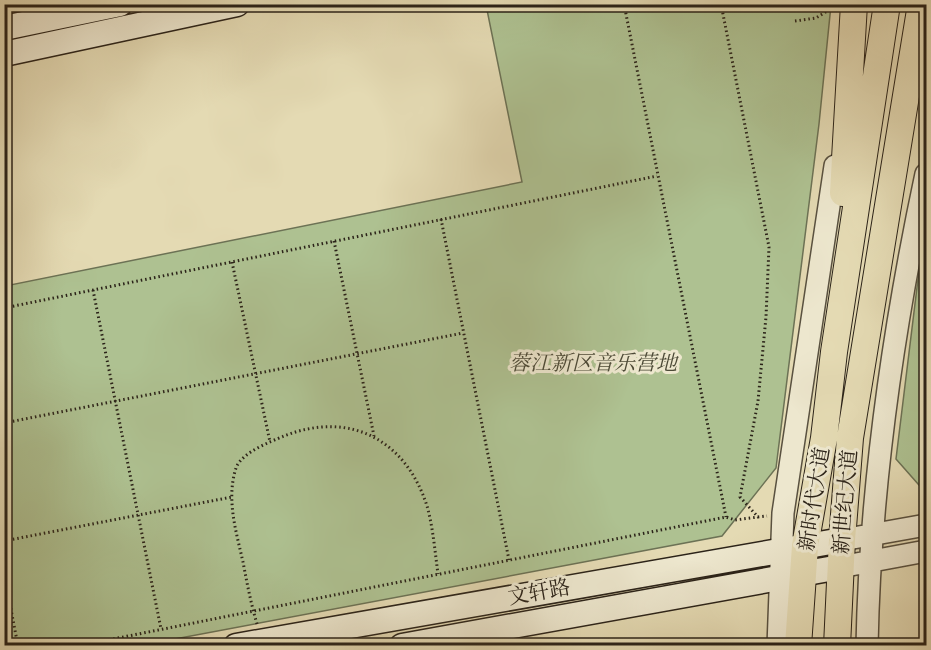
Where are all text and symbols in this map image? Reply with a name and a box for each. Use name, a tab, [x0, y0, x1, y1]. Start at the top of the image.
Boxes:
park label: 蓉江新区音乐营地	[509, 350, 679, 376]
street label: 新时代大道	[793, 445, 835, 553]
street label: 新世纪大道	[827, 449, 863, 555]
street label: 文轩路	[506, 574, 572, 610]

